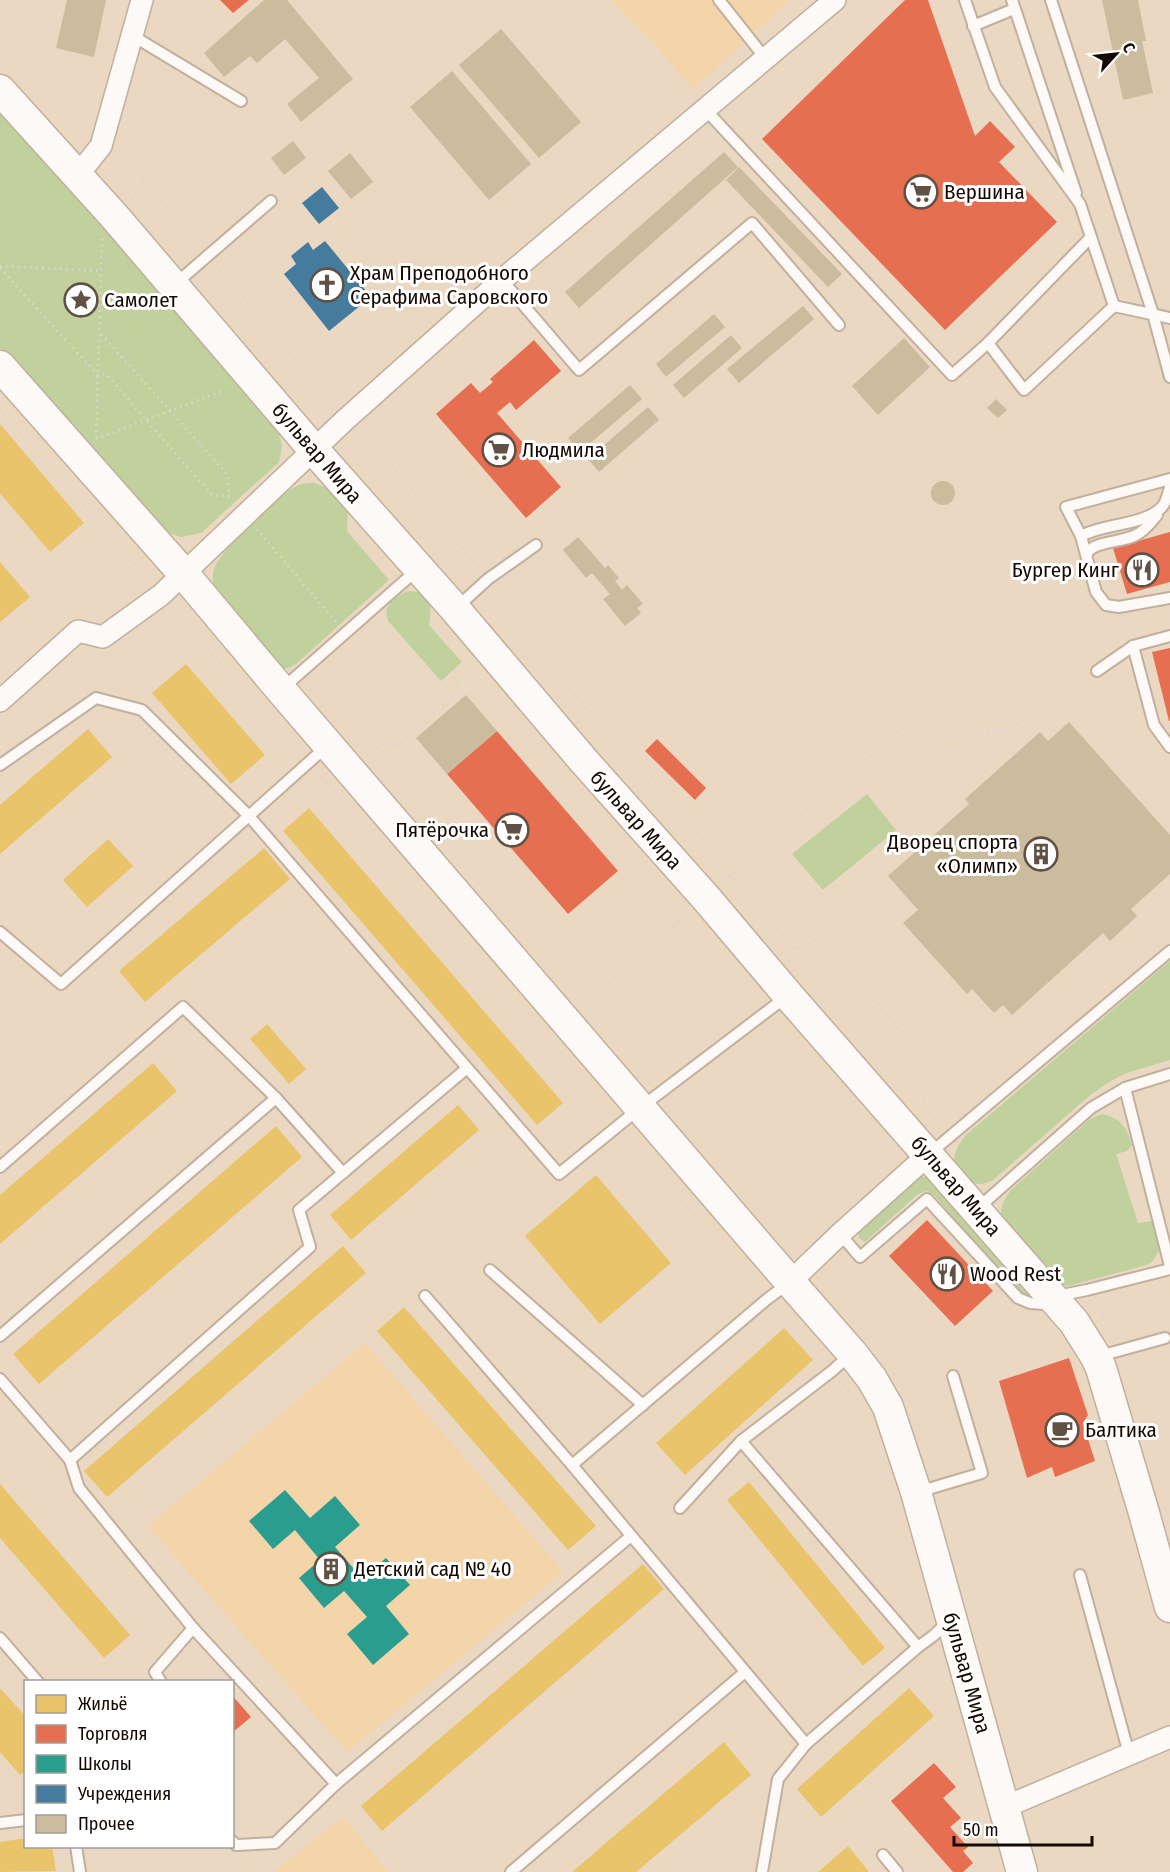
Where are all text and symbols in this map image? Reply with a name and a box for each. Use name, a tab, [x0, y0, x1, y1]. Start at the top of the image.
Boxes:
north arrow	[1086, 24, 1146, 84]
text: С	[1119, 39, 1140, 56]
supermarket icon: Вершина	[903, 174, 939, 210]
place label: Вершина	[944, 179, 1025, 205]
place label: Храм Преподобного Серафима Саровского	[350, 260, 548, 310]
church icon: Храм Преподобного Серафима Саровского	[309, 267, 345, 303]
place icon: Самолет	[63, 282, 99, 318]
place label: Самолет	[104, 287, 178, 313]
street label: бульвар Мира	[266, 397, 368, 509]
supermarket icon: Людмила	[481, 432, 517, 468]
place label: Людмила	[522, 437, 605, 463]
restaurant icon: Бургер Кинг	[1124, 552, 1160, 588]
place label: Бургер Кинг	[1012, 557, 1120, 583]
street label: бульвар Мира	[585, 765, 687, 875]
supermarket icon: Пятёрочка	[494, 812, 530, 848]
place label: Пятёрочка	[395, 817, 489, 843]
place label: Дворец спорта «Олимп»	[886, 829, 1018, 879]
building icon: Дворец спорта «Олимп»	[1023, 836, 1059, 872]
street label: бульвар Мира	[905, 1130, 1007, 1242]
restaurant icon: Wood Rest	[929, 1256, 965, 1292]
place label: Wood Rest	[970, 1261, 1061, 1287]
cafe icon: Балтика	[1044, 1412, 1080, 1448]
place label: Балтика	[1085, 1417, 1157, 1443]
building icon: Детский сад № 40	[313, 1551, 349, 1587]
place label: Детский сад № 40	[353, 1556, 512, 1582]
street label: бульвар Мира	[937, 1609, 997, 1737]
legend	[24, 1680, 234, 1848]
text: Жильё	[78, 1693, 128, 1715]
text: Торговля	[78, 1723, 147, 1745]
text: Школы	[78, 1753, 132, 1775]
text: Учреждения	[77, 1783, 171, 1805]
scale bar	[954, 1809, 1092, 1847]
text: Прочее	[78, 1813, 135, 1835]
text: 50 m	[963, 1819, 999, 1841]

